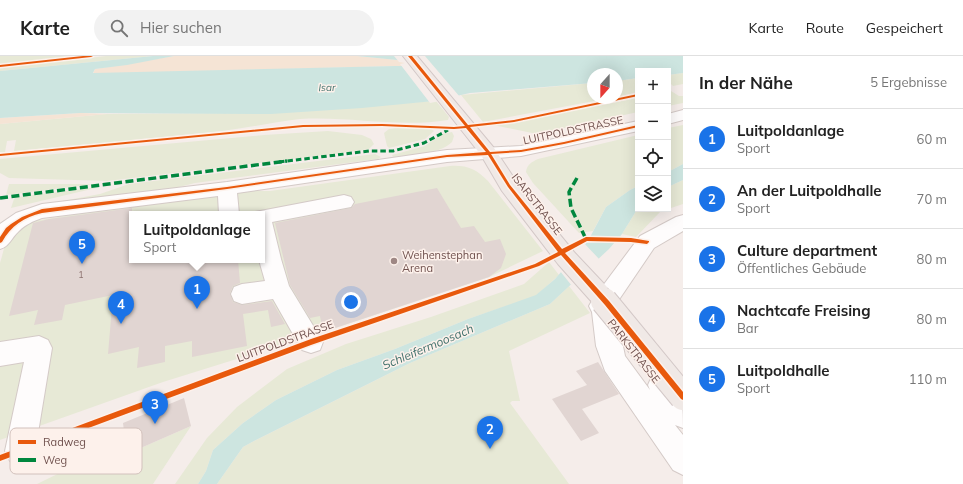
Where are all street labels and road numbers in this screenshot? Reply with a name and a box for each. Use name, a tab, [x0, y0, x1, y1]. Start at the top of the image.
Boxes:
street label: LUITPOLDSTRASSE	[522, 113, 624, 147]
street label: ISARSTRASSE	[509, 170, 565, 238]
street label: PARKSTRASSE	[605, 316, 663, 386]
street label: LUITPOLDSTRASSE	[235, 317, 335, 365]

